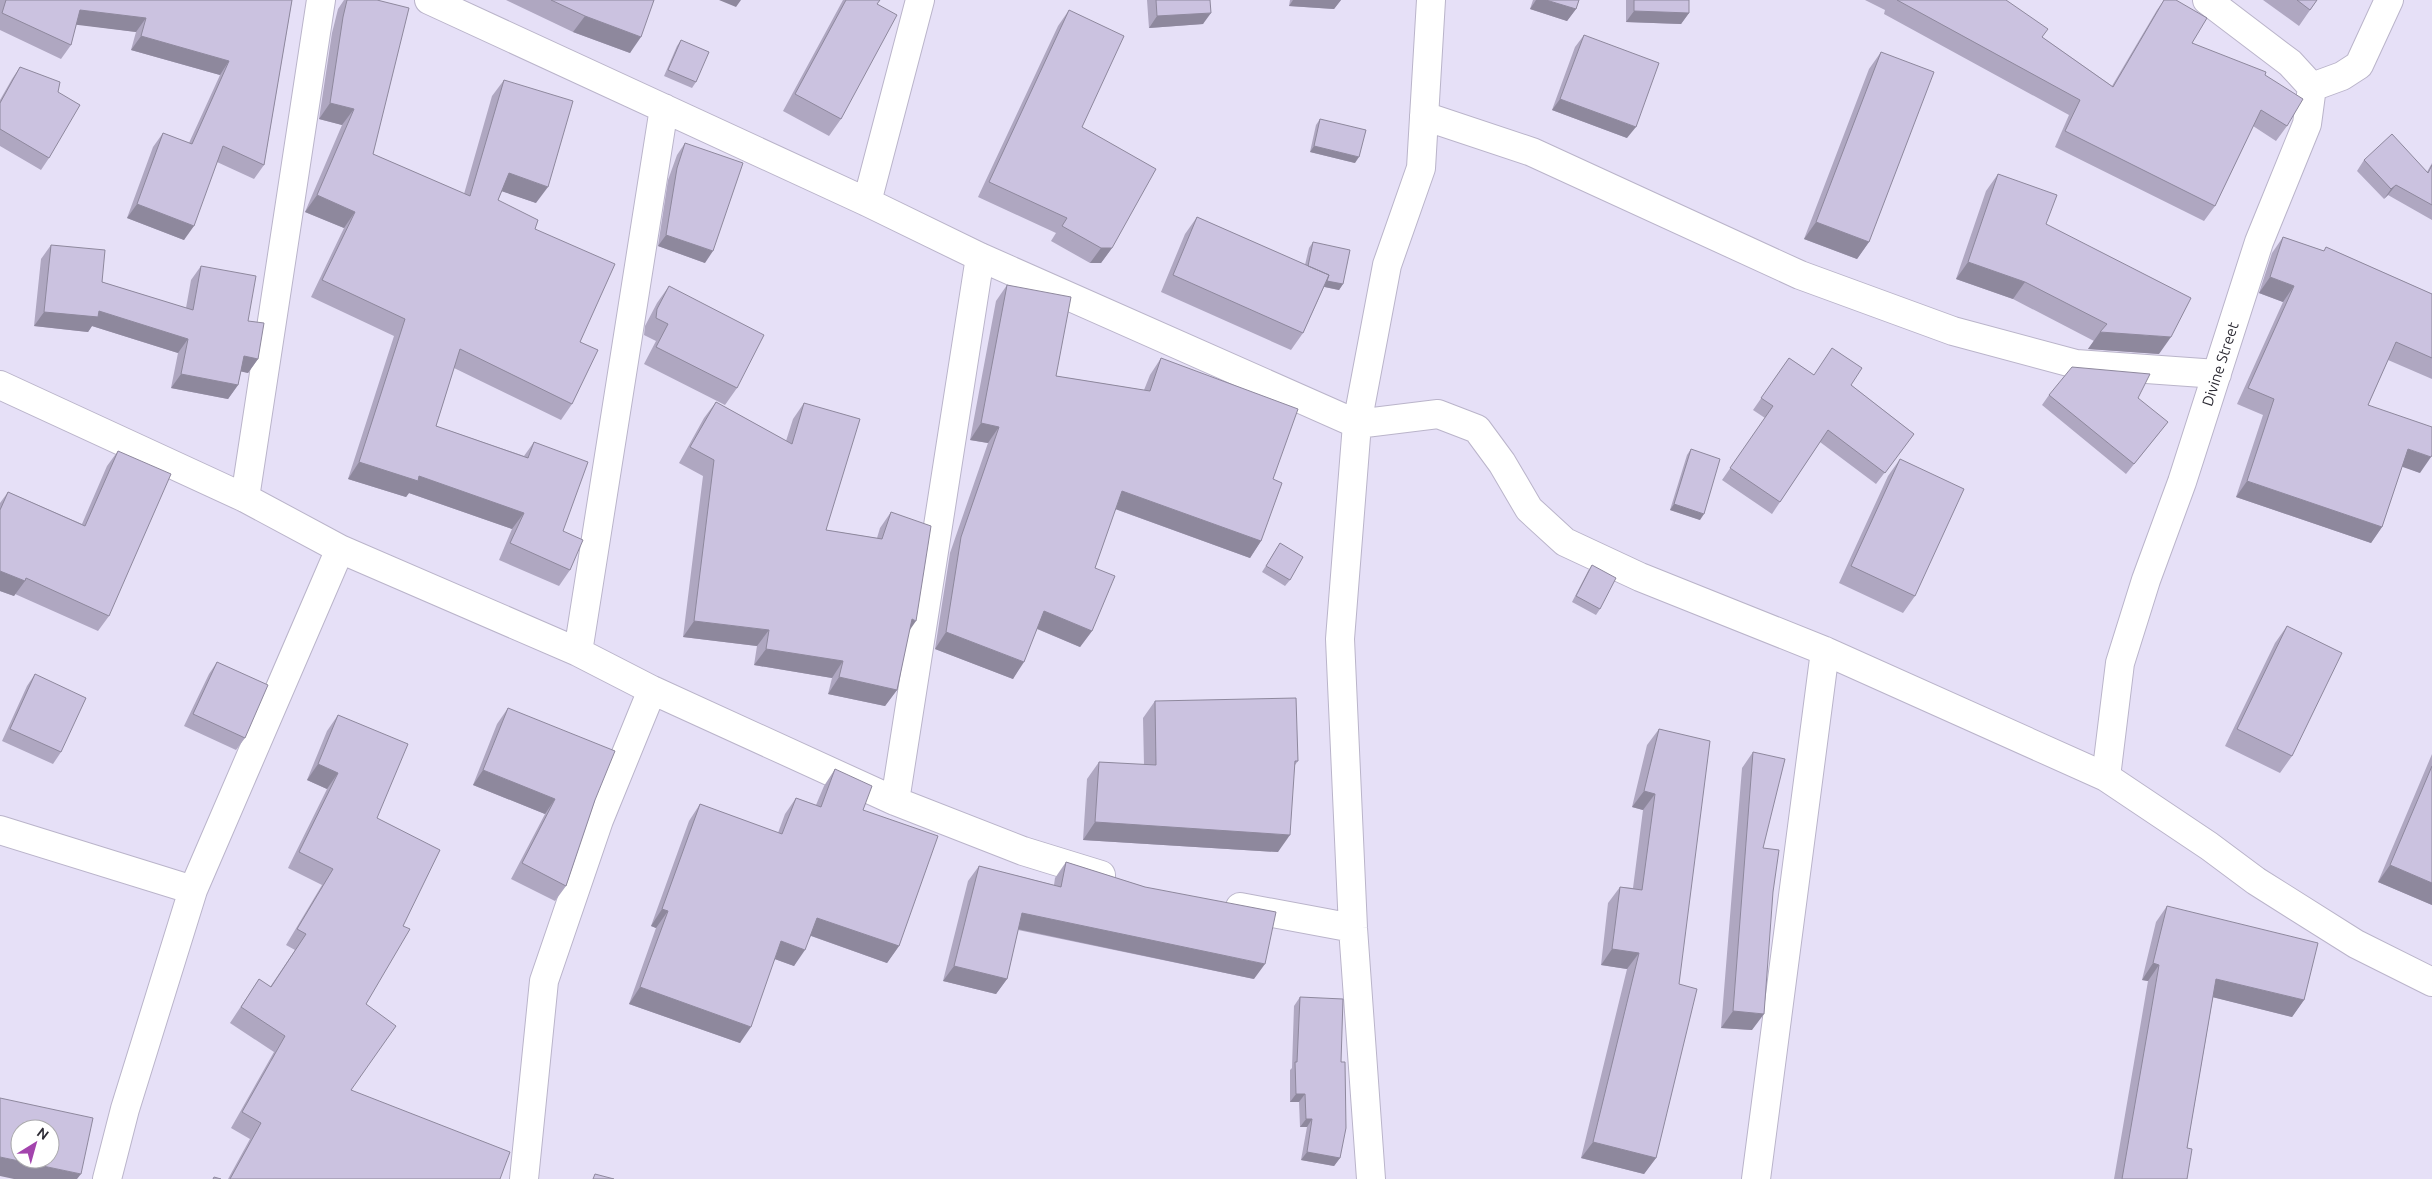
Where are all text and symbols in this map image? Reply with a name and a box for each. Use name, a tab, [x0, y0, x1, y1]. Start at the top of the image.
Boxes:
street label: Divine Street	[2198, 320, 2242, 408]
north arrow	[10, 1119, 60, 1169]
text: N	[34, 1124, 52, 1143]

